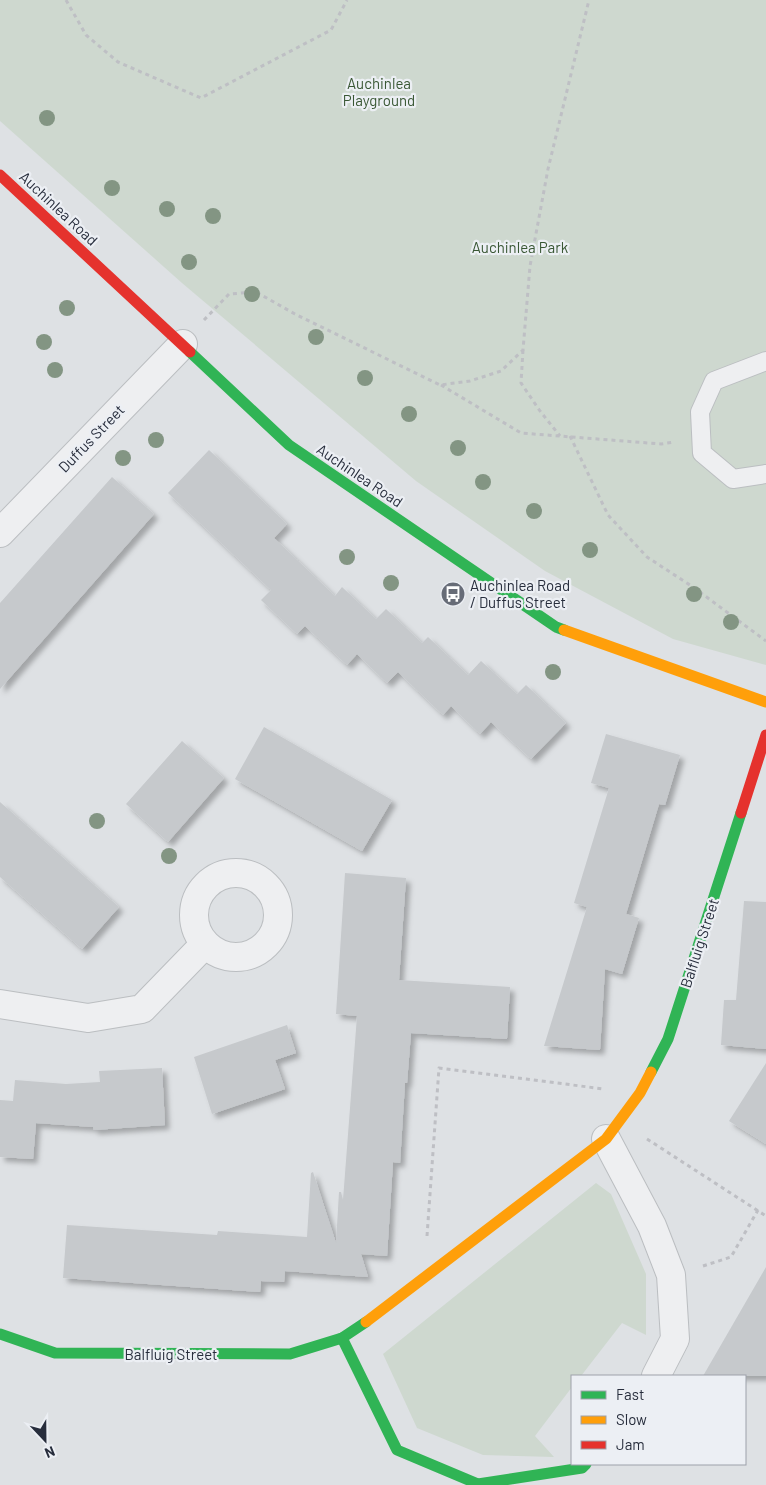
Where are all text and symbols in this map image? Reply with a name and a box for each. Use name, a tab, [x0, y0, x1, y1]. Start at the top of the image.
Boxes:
park label: Auchinlea Playground	[343, 74, 415, 109]
street label: Auchinlea Road	[16, 167, 102, 249]
park label: Auchinlea Park	[472, 238, 569, 256]
street label: Duffus Street	[54, 400, 128, 476]
street label: Auchinlea Road	[313, 440, 407, 510]
place label: Auchinlea Road / Duffus Street	[470, 576, 570, 611]
bus stop icon: Auchinlea Road / Duffus Street	[440, 581, 466, 607]
street label: Balfluig Street	[676, 896, 722, 990]
street label: Balfluig Street	[124, 1345, 218, 1363]
legend	[571, 1375, 746, 1465]
text: Fast	[616, 1385, 644, 1403]
text: Slow	[616, 1410, 647, 1428]
north arrow	[20, 1415, 70, 1465]
text: Jam	[616, 1435, 645, 1453]
text: N	[43, 1443, 58, 1462]

